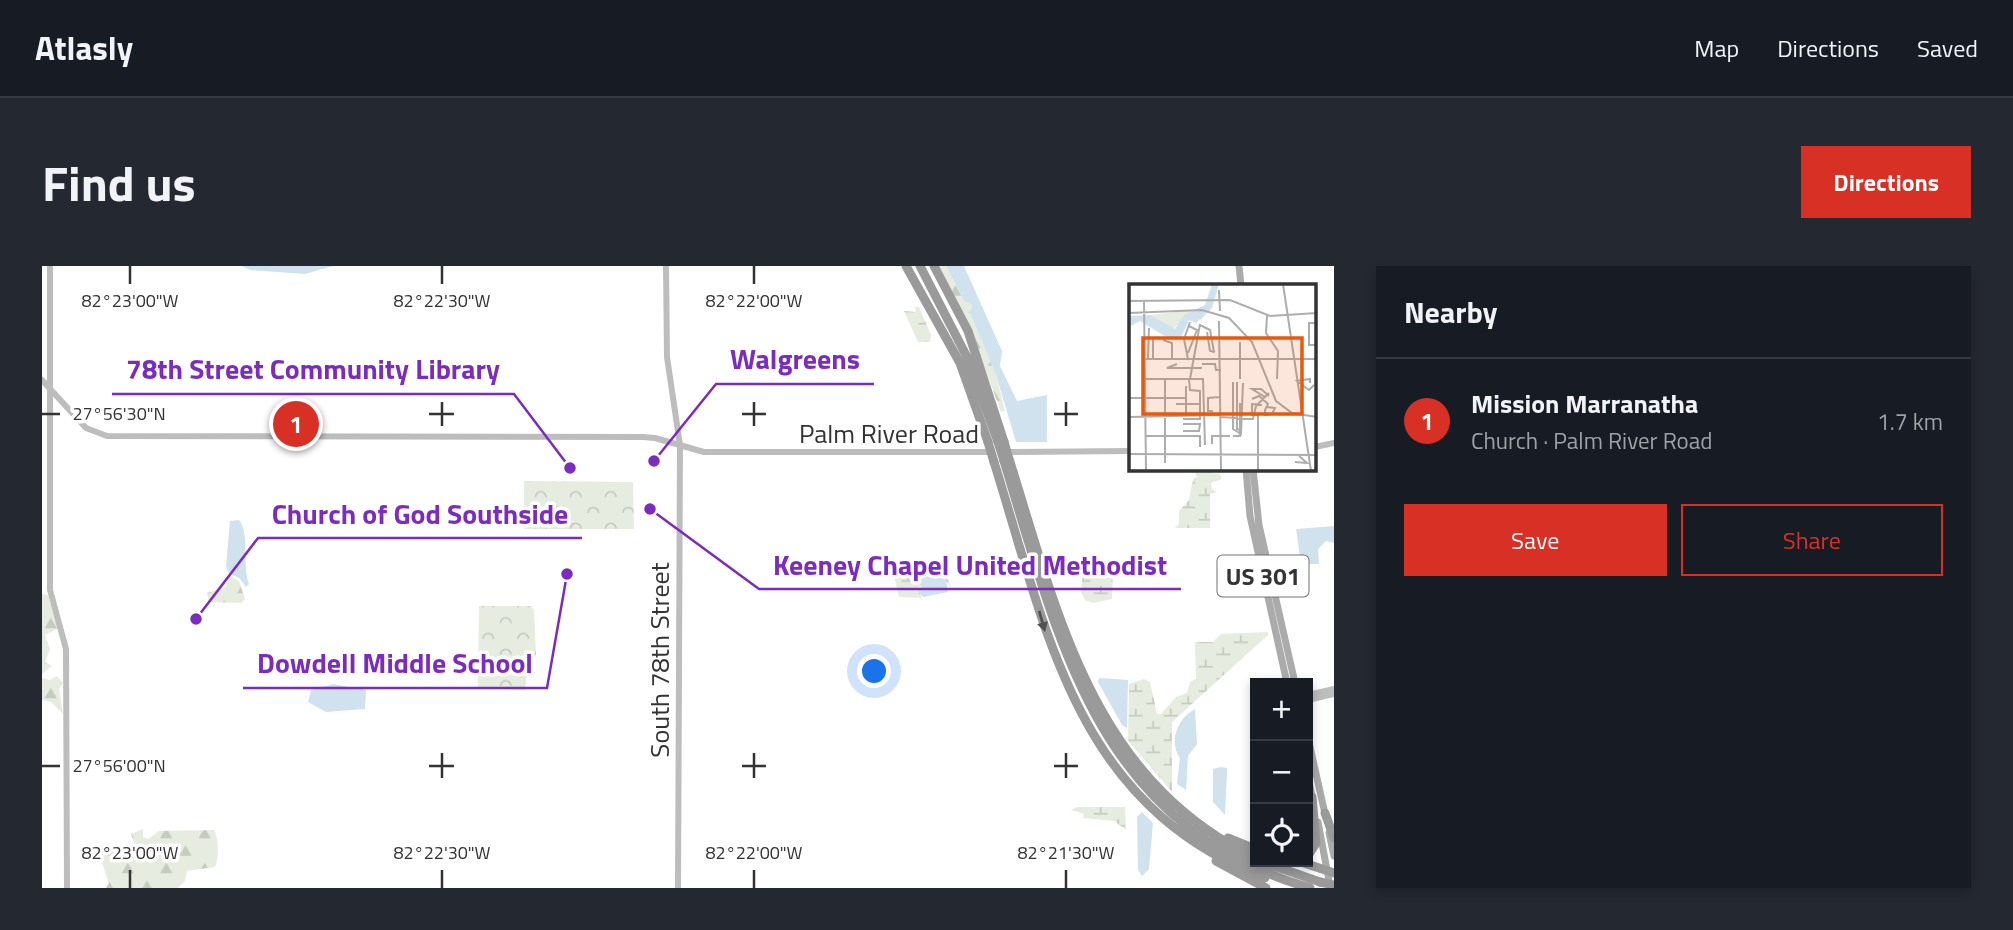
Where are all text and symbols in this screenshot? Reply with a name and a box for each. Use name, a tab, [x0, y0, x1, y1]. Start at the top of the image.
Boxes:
text: Atlasly	[35, 23, 133, 73]
text: Map	[1694, 30, 1739, 66]
text: Directions	[1777, 30, 1879, 66]
text: Saved	[1917, 30, 1978, 66]
text: Find us	[42, 145, 196, 220]
button: Directions	[1801, 146, 1971, 218]
inset map	[1129, 284, 1316, 471]
text: 82°23'00"W	[82, 287, 179, 314]
text: 82°22'30"W	[394, 287, 491, 314]
text: 82°22'00"W	[706, 287, 803, 314]
text: Nearby	[1404, 289, 1497, 335]
callout: Walgreens	[716, 335, 874, 384]
text: Walgreens	[730, 337, 860, 380]
callout: 78th Street Community Library	[112, 345, 514, 394]
text: 78th Street Community Library	[126, 347, 500, 390]
text: Mission Marranatha	[1471, 384, 1698, 423]
pin: 1	[273, 398, 319, 450]
text: 27°56'30"N	[72, 400, 166, 427]
text: 1	[1421, 404, 1433, 439]
text: 1.7 km	[1877, 404, 1943, 439]
street label: Palm River Road	[799, 414, 979, 453]
text: Church · Palm River Road	[1471, 423, 1712, 458]
callout: Church of God Southside	[258, 489, 582, 538]
text: Church of God Southside	[272, 492, 568, 535]
button: Save	[1404, 504, 1667, 576]
button: Share	[1681, 504, 1943, 576]
callout: Keeney Chapel United Methodist	[759, 540, 1181, 589]
text: Keeney Chapel United Methodist	[773, 543, 1167, 586]
road number: US 301	[1218, 556, 1308, 596]
street label: South 78th Street	[640, 562, 679, 758]
one-way arrow	[1037, 610, 1048, 632]
callout: Dowdell Middle School	[243, 639, 547, 688]
text: Dowdell Middle School	[257, 641, 533, 684]
your location	[857, 654, 891, 688]
map controls	[1250, 678, 1313, 867]
button: +	[1250, 678, 1313, 741]
button: −	[1250, 741, 1313, 804]
text: 27°56'00"N	[72, 752, 166, 779]
button: locate	[1250, 804, 1313, 867]
text: 82°23'00"W	[82, 839, 179, 866]
text: 82°22'30"W	[394, 839, 491, 866]
text: 82°22'00"W	[706, 839, 803, 866]
text: 82°21'30"W	[1018, 839, 1115, 866]

